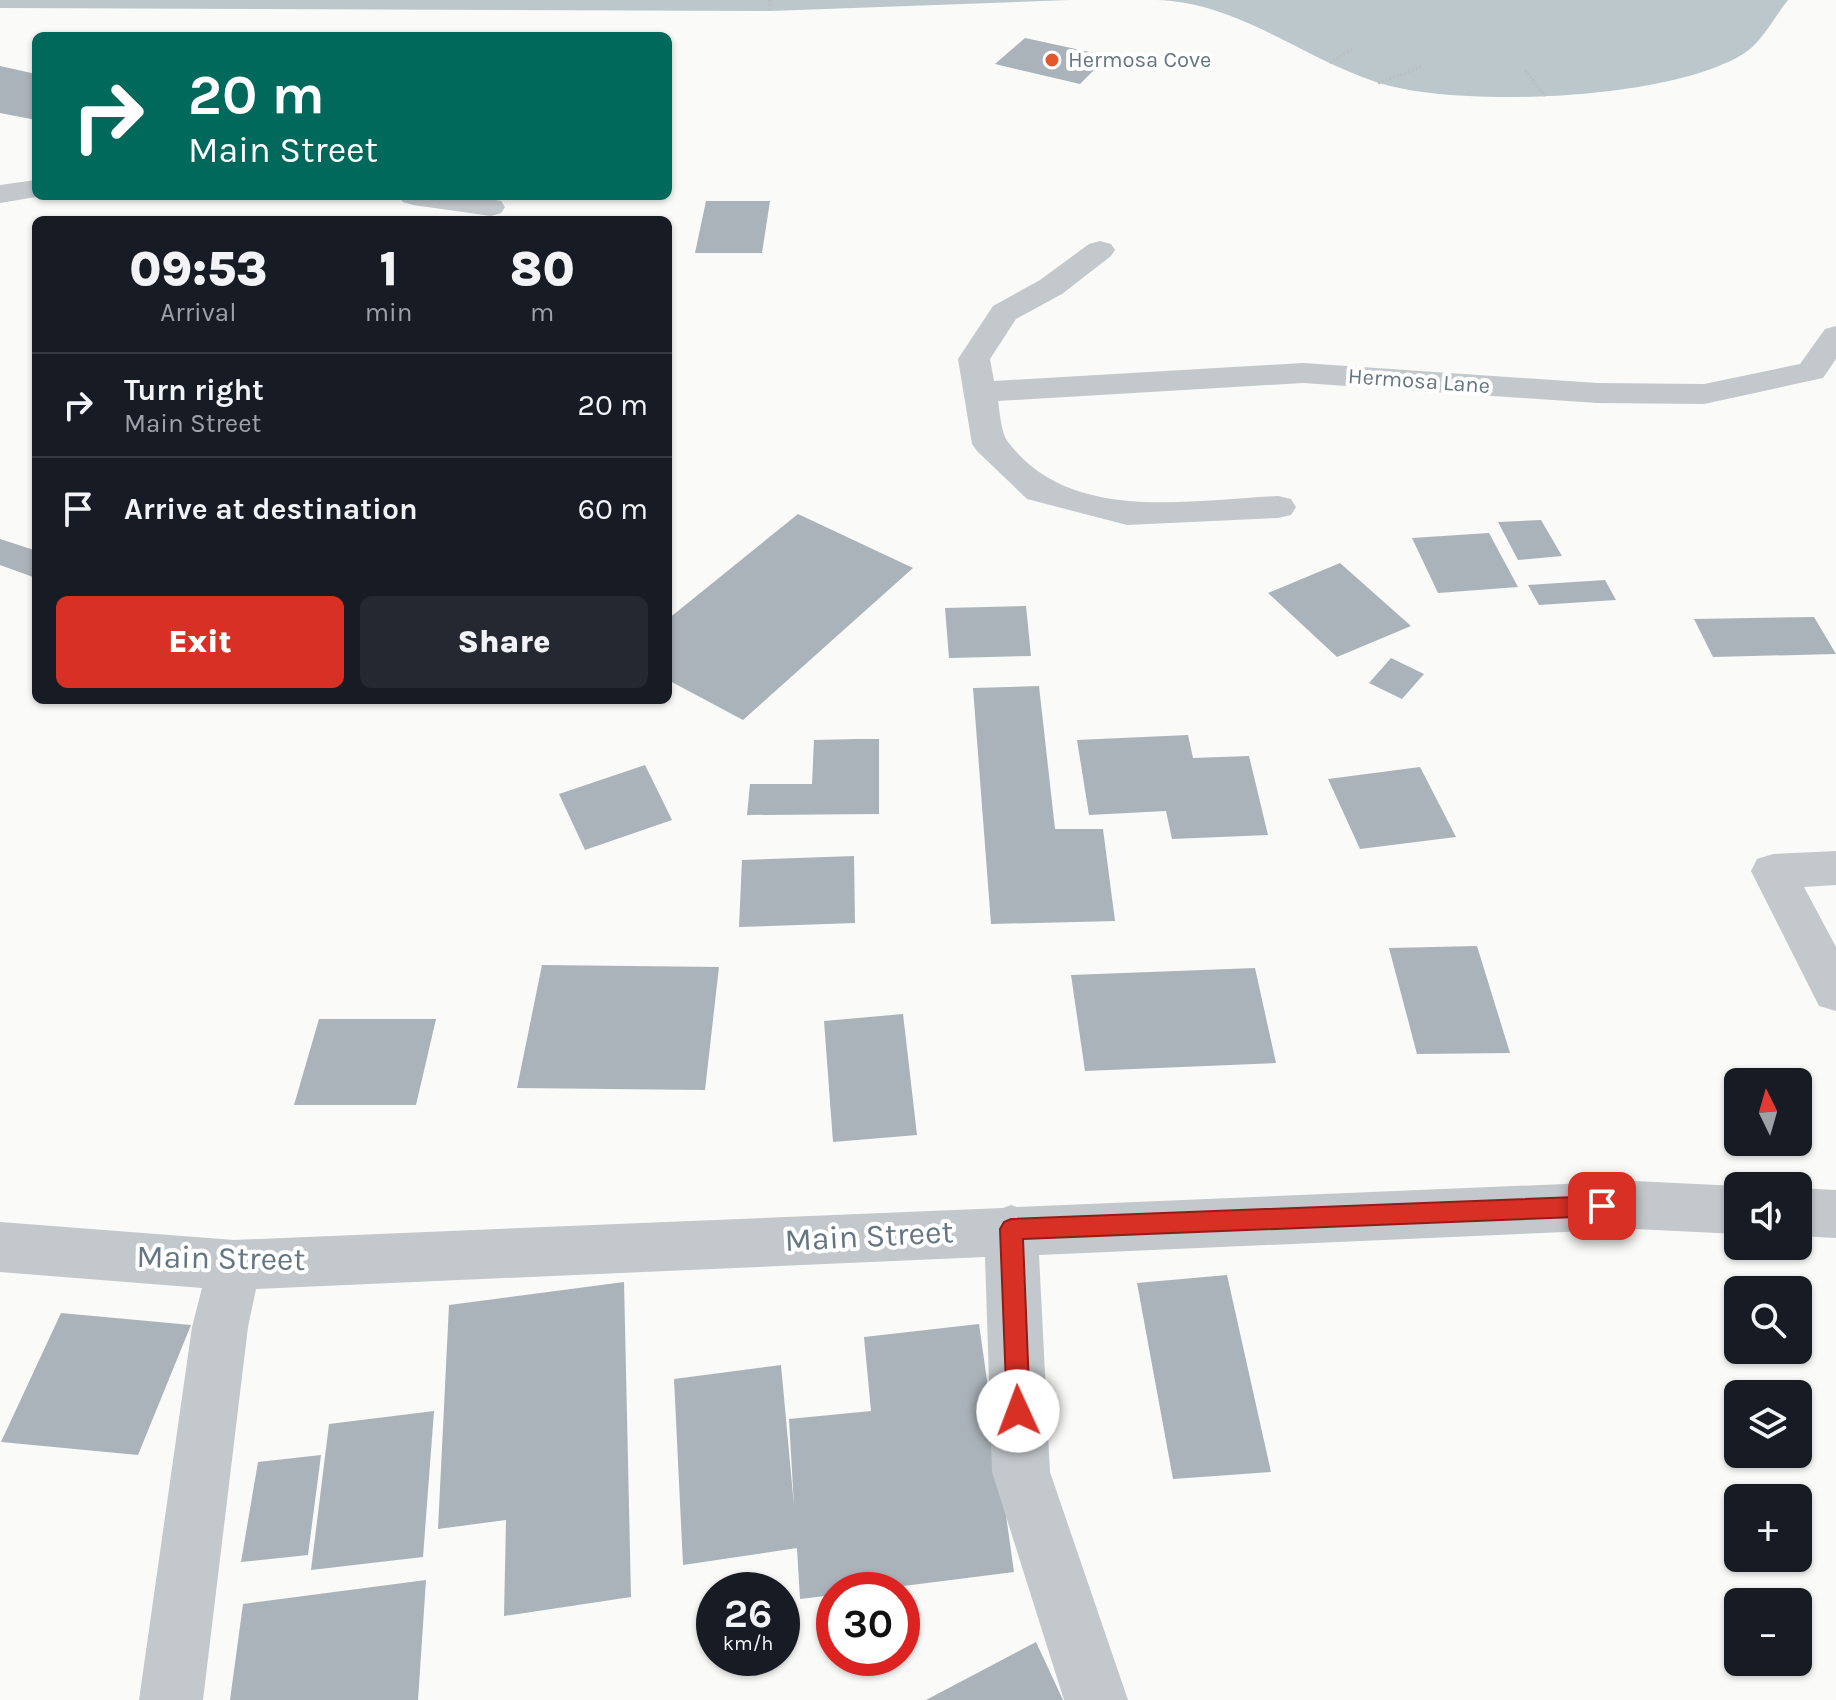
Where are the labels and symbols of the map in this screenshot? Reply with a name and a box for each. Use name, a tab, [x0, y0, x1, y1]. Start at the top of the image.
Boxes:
place label: Hermosa Cove	[1068, 47, 1211, 73]
marker: Hermosa Cove	[1043, 51, 1061, 69]
street label: Hermosa Lane	[1347, 363, 1491, 399]
north arrow	[1724, 1068, 1812, 1156]
pin	[1568, 1172, 1636, 1240]
street label: Main Street	[784, 1213, 954, 1259]
street label: Main Street	[136, 1238, 306, 1278]
position arrow	[976, 1369, 1060, 1453]
speed limit sign: 30	[816, 1572, 920, 1676]

